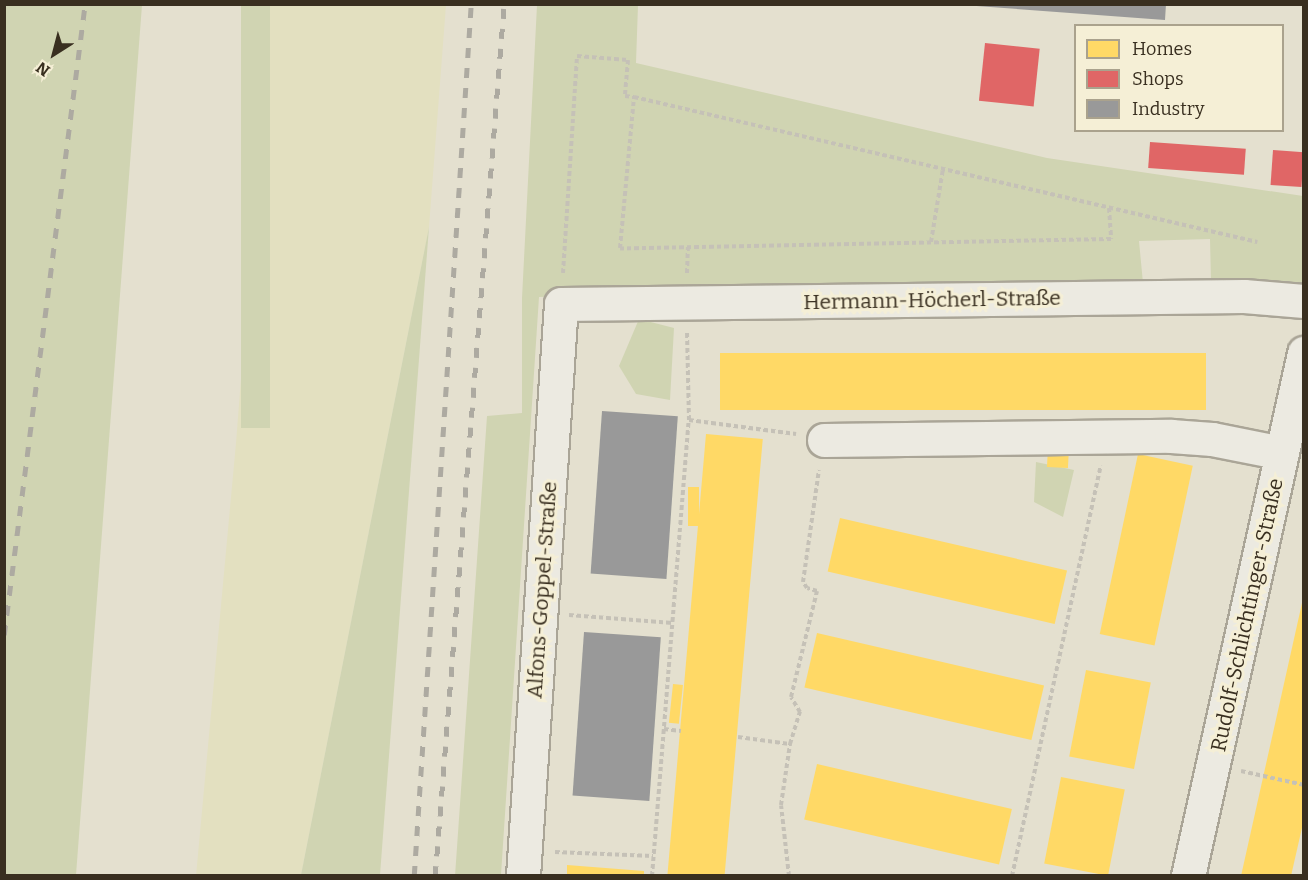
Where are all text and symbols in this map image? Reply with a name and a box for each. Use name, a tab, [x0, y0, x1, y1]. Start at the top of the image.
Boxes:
north arrow	[24, 24, 84, 84]
legend	[1074, 24, 1284, 132]
text: Homes	[1132, 38, 1192, 60]
text: N	[33, 58, 54, 80]
text: Shops	[1132, 68, 1184, 90]
text: Industry	[1132, 98, 1204, 120]
street label: Hermann-Höcherl-Straße	[803, 285, 1061, 315]
street label: Rudolf-Schlichtinger-Straße	[1206, 476, 1288, 754]
street label: Alfons-Goppel-Straße	[522, 481, 562, 699]

